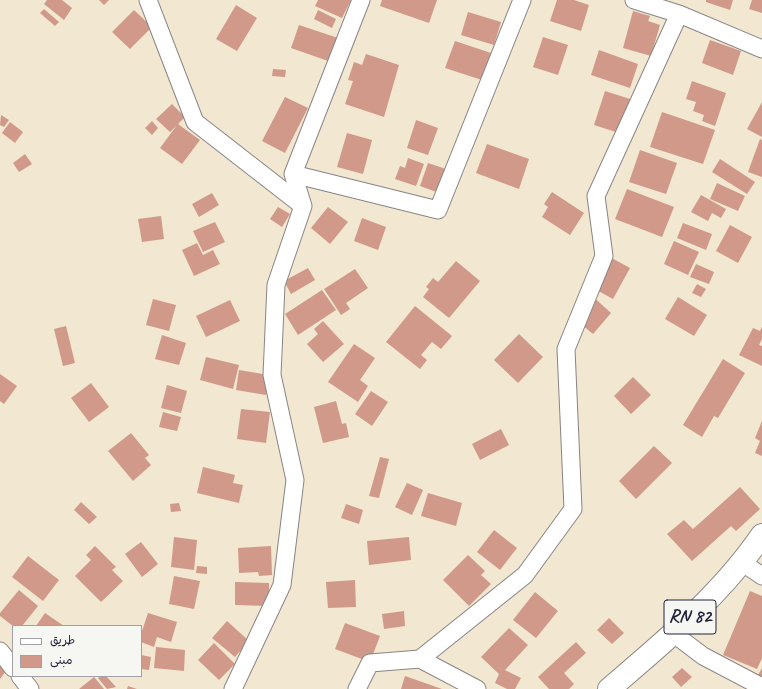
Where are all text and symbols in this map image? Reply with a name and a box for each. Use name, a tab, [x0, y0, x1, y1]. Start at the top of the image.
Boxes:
road number: RN 82	[664, 600, 716, 634]
legend	[12, 625, 142, 677]
text: طريق	[50, 632, 75, 648]
text: مبنى	[50, 652, 73, 668]

